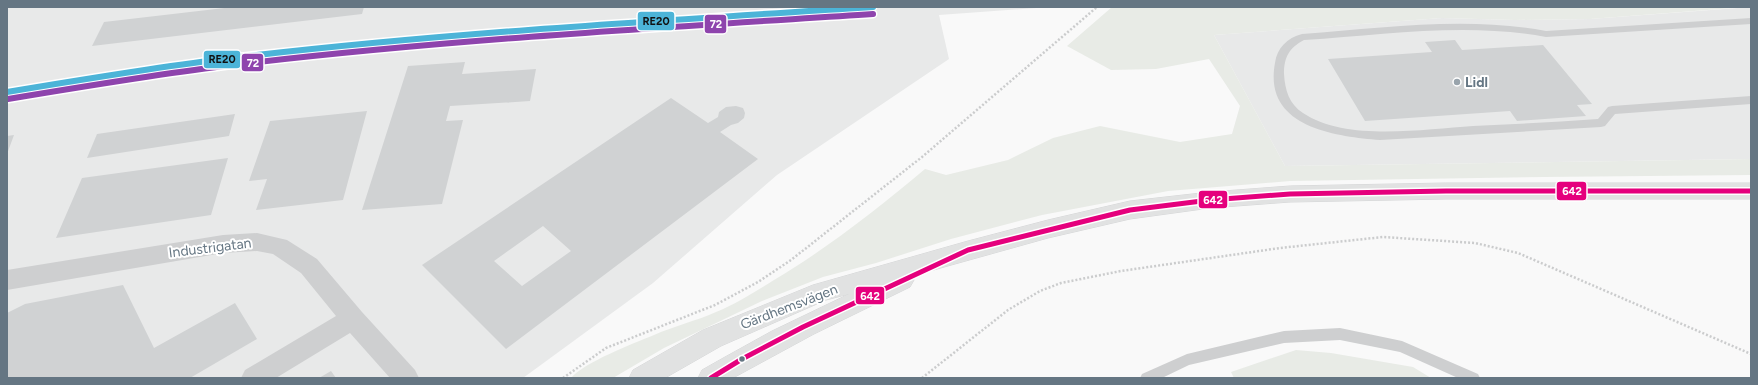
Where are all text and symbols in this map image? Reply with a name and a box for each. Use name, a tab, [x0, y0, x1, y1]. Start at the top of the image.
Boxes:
line badge: RE20	[637, 11, 675, 31]
line badge: 72	[704, 14, 727, 34]
text: RE20	[642, 15, 670, 28]
text: 72	[710, 18, 722, 31]
line badge: RE20	[203, 50, 241, 69]
text: RE20	[208, 53, 236, 66]
line badge: 72	[241, 53, 264, 72]
text: 72	[247, 57, 259, 70]
place label: Lidl	[1465, 74, 1488, 91]
marker: Lidl	[1452, 77, 1462, 87]
line badge: 642	[1556, 181, 1587, 201]
text: 642	[1562, 185, 1582, 198]
line badge: 642	[1198, 190, 1228, 209]
text: 642	[1203, 194, 1223, 207]
street label: Industrigatan	[168, 234, 252, 261]
street label: Gärdhemsvägen	[738, 281, 840, 333]
line badge: 642	[855, 286, 885, 305]
text: 642	[860, 290, 880, 303]
unlabelled marker	[737, 354, 747, 364]

